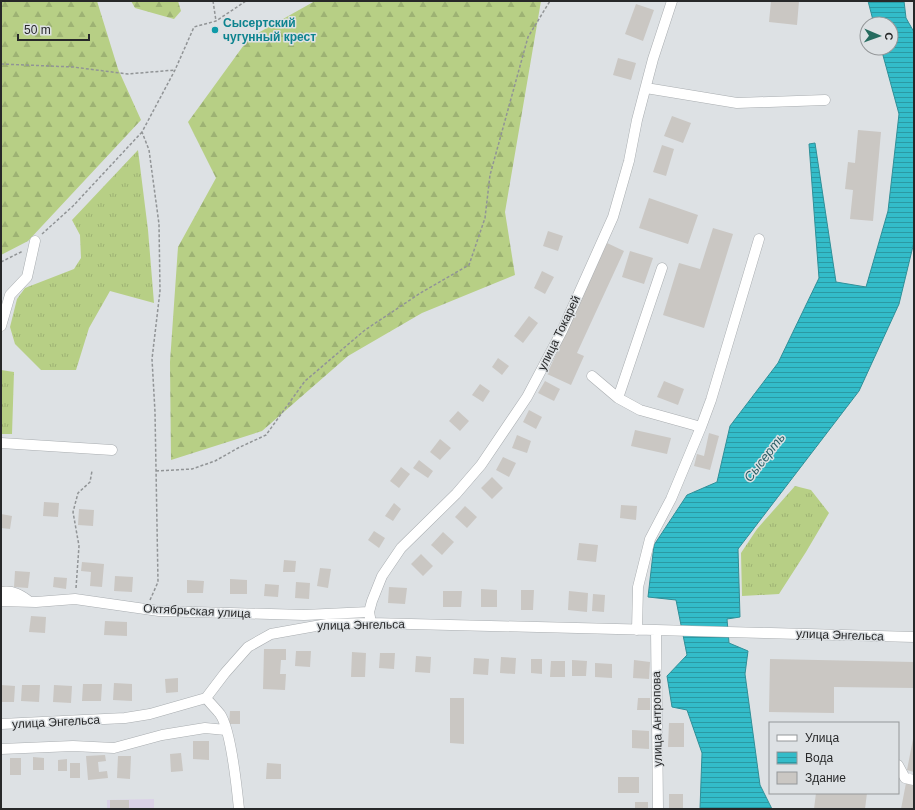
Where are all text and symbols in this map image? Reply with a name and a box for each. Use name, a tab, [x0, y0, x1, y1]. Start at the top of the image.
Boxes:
scale bar	[18, 16, 89, 42]
place label: Сысертский чугунный крест	[223, 16, 316, 44]
north arrow	[859, 16, 899, 56]
text: 50 m	[24, 23, 51, 37]
marker: Сысертский чугунный крест	[210, 25, 220, 35]
text: С	[883, 32, 895, 41]
street label: улица Токарей	[535, 293, 583, 373]
water label: Сысерть	[741, 430, 788, 485]
street label: Октябрьская улица	[143, 601, 251, 621]
street label: улица Энгельса	[317, 617, 405, 633]
street label: улица Энгельса	[796, 626, 884, 644]
street label: улица Антропова	[649, 671, 665, 767]
street label: улица Энгельса	[12, 713, 101, 731]
legend	[769, 722, 899, 794]
text: Улица	[805, 731, 839, 745]
text: Вода	[805, 751, 833, 765]
text: Здание	[805, 771, 846, 785]

